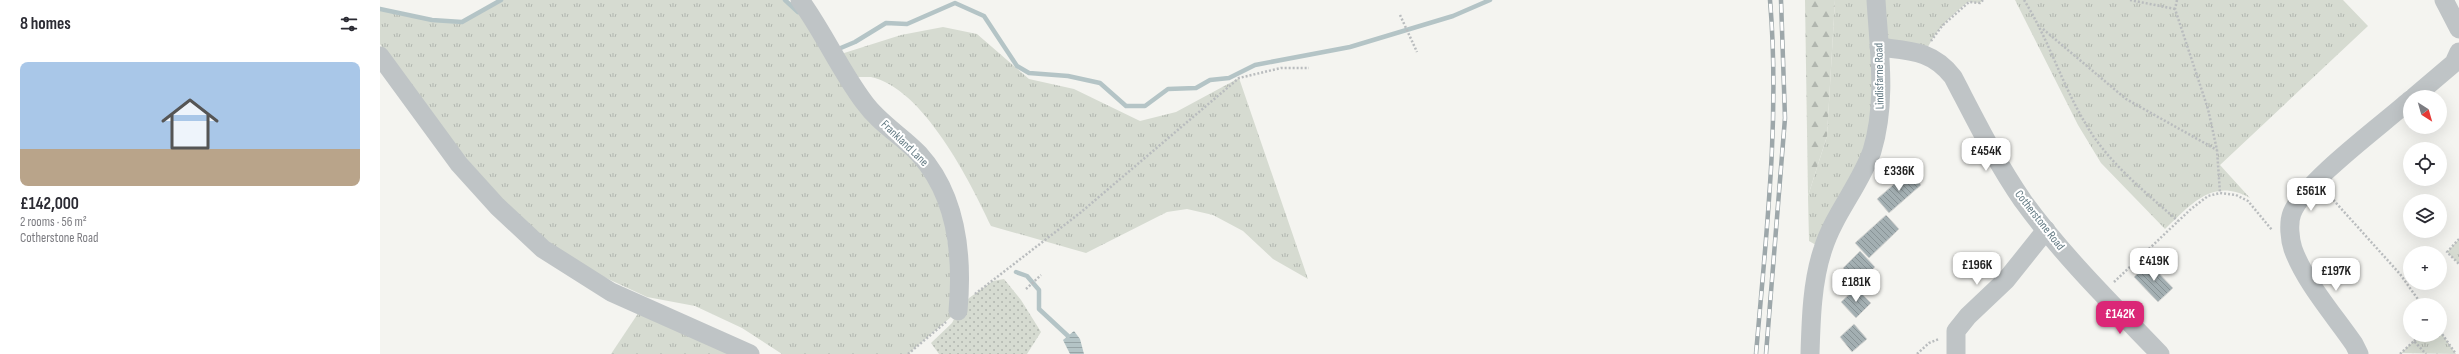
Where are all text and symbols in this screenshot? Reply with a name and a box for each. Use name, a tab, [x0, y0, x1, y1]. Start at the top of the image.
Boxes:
icon: filters	[338, 13, 360, 35]
text: 8 homes	[20, 14, 71, 34]
street label: Lindisfarne Road	[1871, 43, 1888, 109]
icon: home	[154, 88, 226, 160]
north arrow	[2403, 90, 2447, 134]
map controls	[2403, 90, 2447, 342]
street label: Frankland Lane	[878, 117, 932, 170]
pin: £454K	[1958, 138, 2014, 172]
button: locate	[2403, 142, 2447, 186]
text: £454K	[1971, 143, 2001, 159]
pin: £336K	[1871, 158, 1927, 192]
text: £336K	[1884, 163, 1914, 179]
pin: £561K	[2283, 178, 2339, 212]
text: £561K	[2296, 183, 2326, 199]
street label: Cotherstone Road	[2011, 187, 2068, 253]
text: £142,000	[20, 194, 79, 214]
button: layers	[2403, 194, 2447, 238]
text: 2 rooms · 56 m²	[20, 214, 87, 230]
text: Cotherstone Road	[20, 230, 98, 246]
button: +	[2403, 246, 2447, 290]
pin: £419K	[2126, 248, 2182, 282]
pin: £196K	[1949, 252, 2005, 286]
text: £419K	[2139, 253, 2169, 269]
text: £196K	[1962, 257, 1992, 273]
pin: £197K	[2308, 258, 2364, 292]
text: £197K	[2321, 263, 2351, 279]
pin: £181K	[1828, 269, 1884, 303]
text: £181K	[1841, 274, 1871, 290]
button: −	[2403, 298, 2447, 342]
pin: £142K	[2092, 301, 2148, 335]
text: £142K	[2105, 306, 2135, 322]

